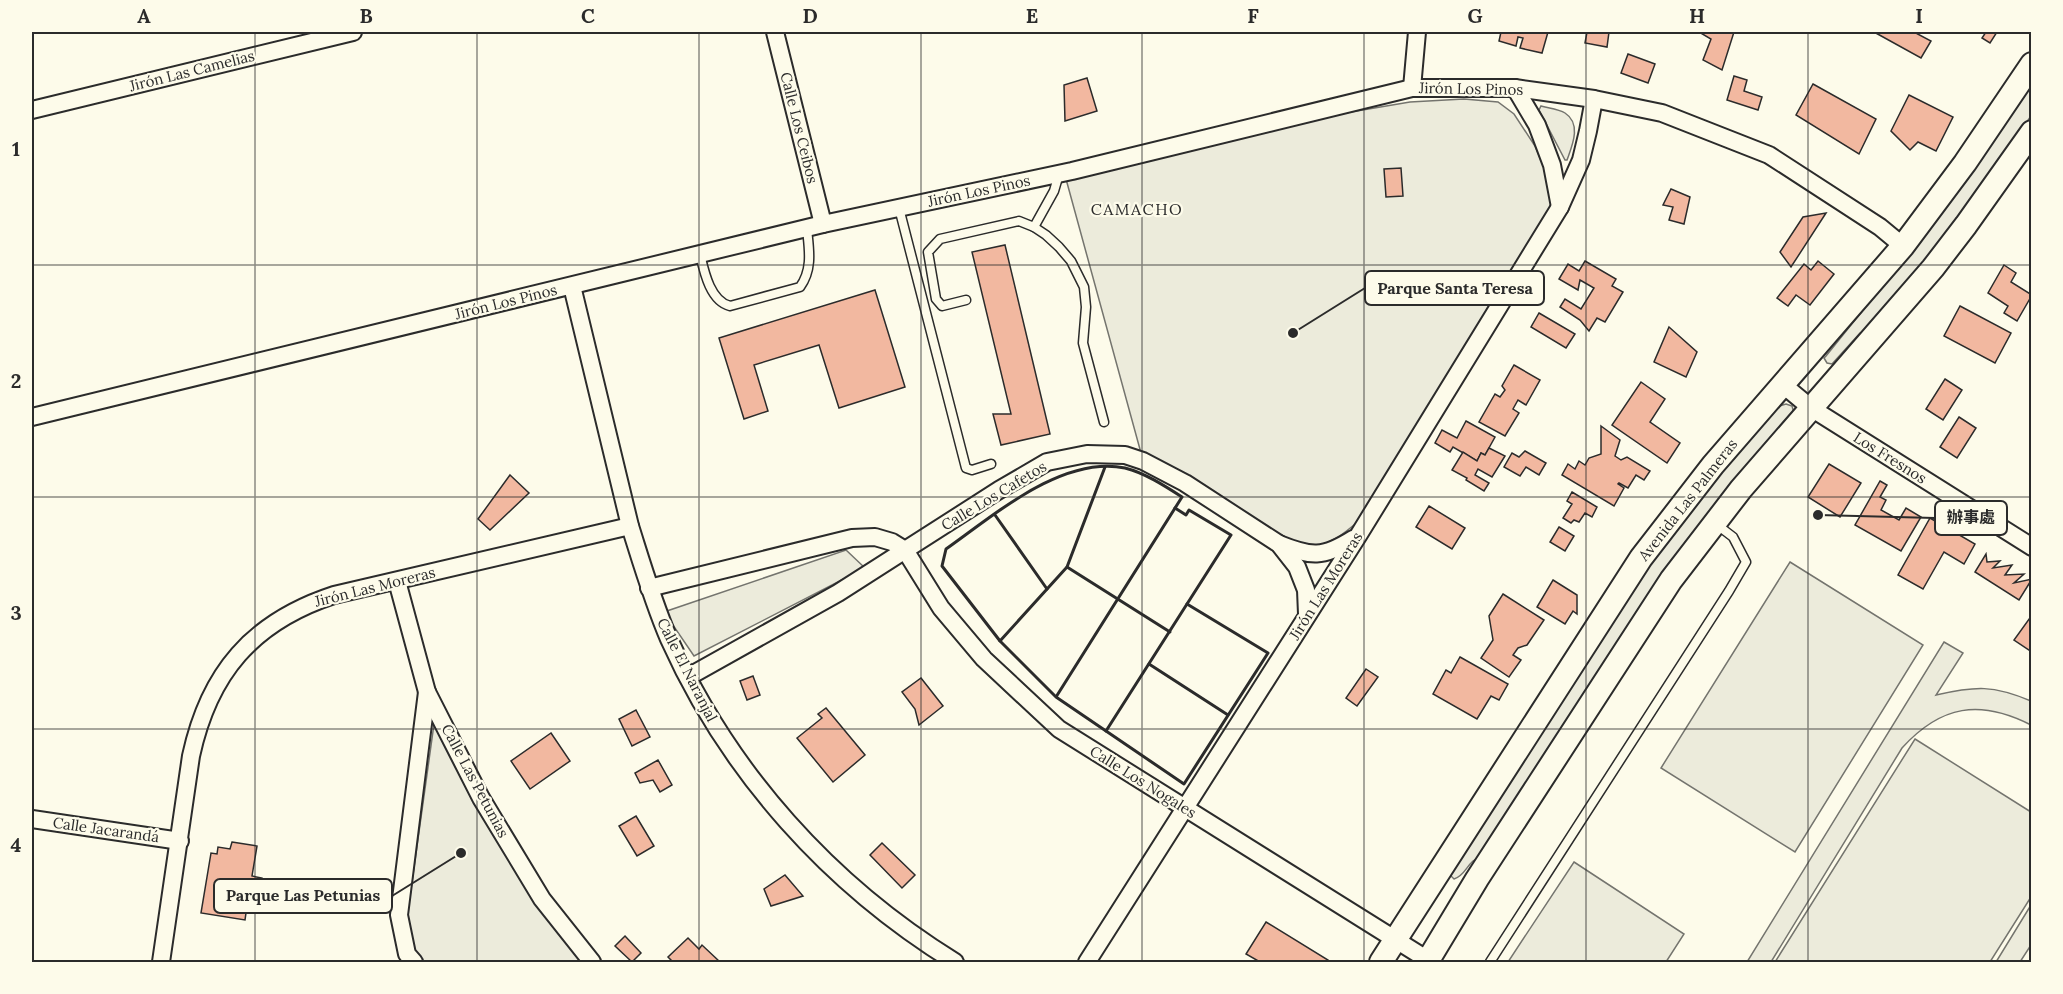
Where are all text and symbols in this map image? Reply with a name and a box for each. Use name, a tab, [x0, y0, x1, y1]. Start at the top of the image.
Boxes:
text: A	[137, 3, 151, 28]
text: B	[359, 3, 373, 28]
text: C	[581, 3, 595, 28]
text: D	[802, 3, 818, 28]
text: E	[1026, 3, 1038, 28]
text: F	[1247, 3, 1259, 28]
text: G	[1467, 3, 1483, 28]
text: H	[1689, 3, 1705, 28]
text: I	[1915, 3, 1923, 28]
street label: Jirón Las Camelias	[126, 46, 257, 96]
street label: Calle Los Ceibos	[776, 70, 823, 186]
street label: Jirón Los Pinos	[1418, 78, 1523, 99]
text: 1	[12, 136, 20, 161]
street label: Jirón Los Pinos	[925, 170, 1032, 211]
district label: CAMACHO	[1091, 199, 1183, 219]
callout: Parque Santa Teresa	[1365, 271, 1544, 305]
text: Parque Santa Teresa	[1377, 278, 1533, 298]
street label: Jirón Los Pinos	[452, 280, 559, 324]
text: 2	[11, 368, 21, 393]
street label: Los Fresnos	[1850, 428, 1930, 488]
street label: Avenida Las Palmeras	[1633, 435, 1741, 565]
street label: Calle Los Cafetos	[938, 457, 1050, 535]
callout: 辦事處	[1935, 501, 2007, 535]
text: 辦事處	[1947, 507, 1995, 527]
street label: Jirón Las Moreras	[1284, 528, 1366, 644]
street label: Jirón Las Moreras	[312, 562, 437, 611]
text: 3	[10, 600, 22, 625]
street label: Calle El Naranjal	[653, 615, 722, 725]
street label: Calle Las Petunias	[438, 721, 513, 841]
street label: Calle Los Nogales	[1086, 741, 1200, 822]
street label: Calle Jacarandá	[52, 813, 161, 846]
text: 4	[11, 832, 22, 857]
callout: Parque Las Petunias	[214, 879, 392, 913]
text: Parque Las Petunias	[226, 885, 381, 905]

